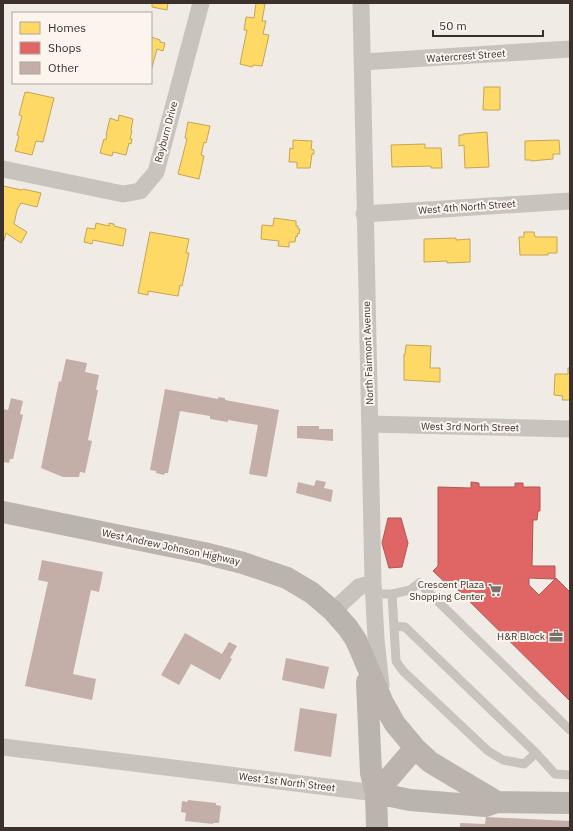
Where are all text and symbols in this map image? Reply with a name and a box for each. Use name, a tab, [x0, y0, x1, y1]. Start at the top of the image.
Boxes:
legend	[12, 12, 152, 84]
scale bar	[433, 12, 543, 38]
text: 50 m	[439, 18, 467, 33]
text: Homes	[48, 20, 86, 35]
text: Shops	[48, 40, 81, 55]
street label: Watercrest Street	[426, 47, 506, 65]
text: Other	[48, 60, 79, 75]
street label: Rayburn Drive	[152, 99, 181, 164]
street label: West 4th North Street	[418, 197, 517, 217]
street label: North Fairmont Avenue	[360, 300, 376, 405]
street label: West 3rd North Street	[421, 420, 520, 434]
street label: West Andrew Johnson Highway	[101, 526, 241, 568]
place label: Crescent Plaza Shopping Center	[409, 578, 485, 603]
supermarket icon: Crescent Plaza Shopping Center	[487, 582, 503, 598]
office icon: H&R Block	[548, 628, 564, 644]
place label: H&R Block	[497, 630, 546, 643]
street label: West 1st North Street	[238, 770, 336, 794]

